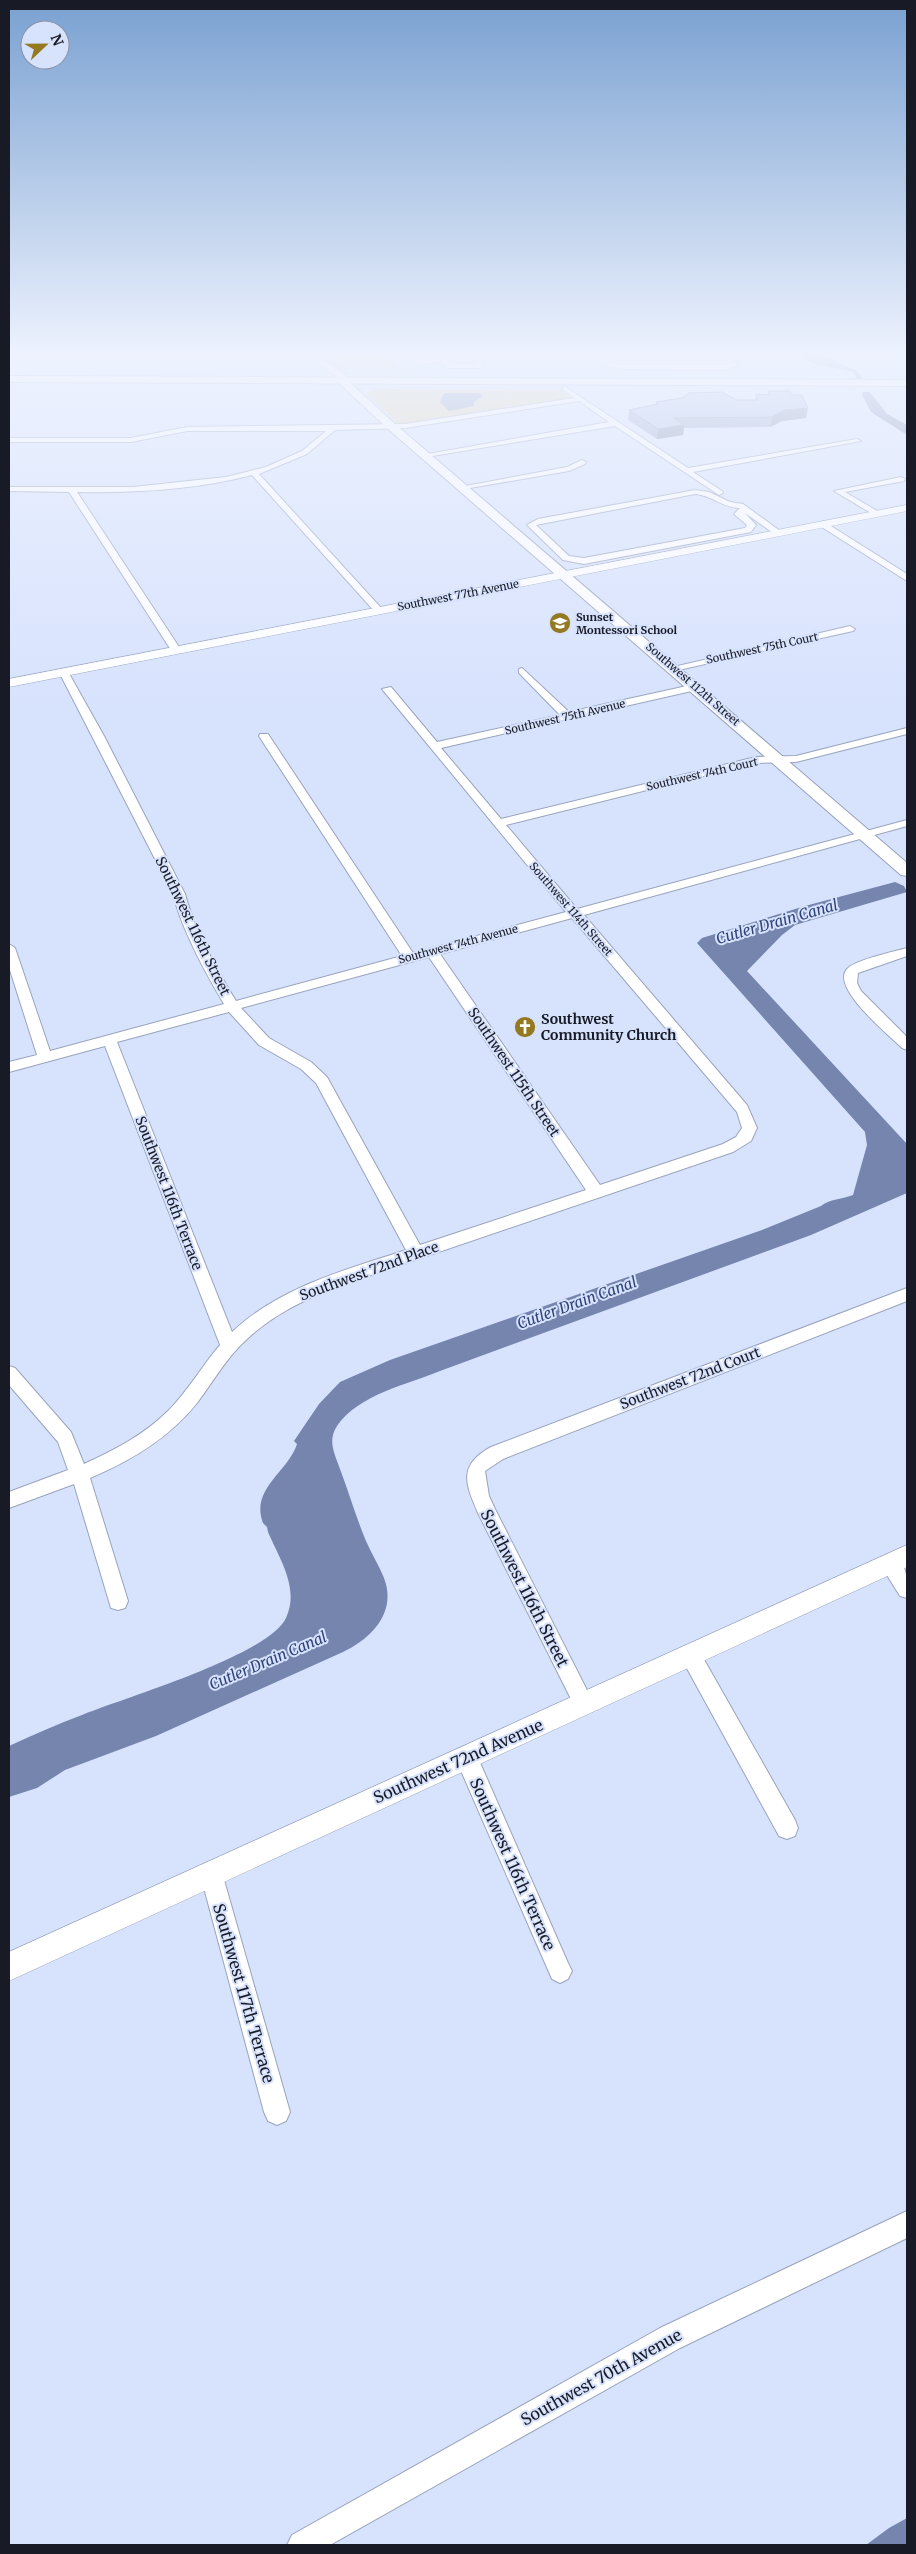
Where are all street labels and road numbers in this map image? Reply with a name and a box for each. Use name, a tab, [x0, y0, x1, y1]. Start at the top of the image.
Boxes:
street label: Southwest 77th Avenue	[396, 576, 520, 614]
street label: Southwest 75th Court	[705, 629, 820, 667]
street label: Southwest 112th Street	[643, 639, 743, 729]
street label: Southwest 75th Avenue	[503, 696, 627, 738]
street label: Southwest 74th Court	[645, 754, 760, 794]
street label: Southwest 116th Street	[151, 854, 235, 999]
street label: Southwest 114th Street	[526, 859, 616, 959]
street label: Southwest 74th Avenue	[397, 921, 520, 967]
street label: Southwest 115th Street	[464, 1004, 564, 1140]
street label: Southwest 116th Terrace	[131, 1114, 207, 1272]
street label: Southwest 72nd Place	[297, 1237, 441, 1305]
street label: Southwest 72nd Court	[617, 1343, 763, 1413]
street label: Southwest 116th Street	[477, 1506, 574, 1671]
street label: Southwest 72nd Avenue	[370, 1715, 546, 1807]
street label: Southwest 116th Terrace	[466, 1775, 560, 1953]
street label: Southwest 117th Terrace	[209, 1901, 279, 2085]
street label: Southwest 70th Avenue	[517, 2324, 685, 2430]

